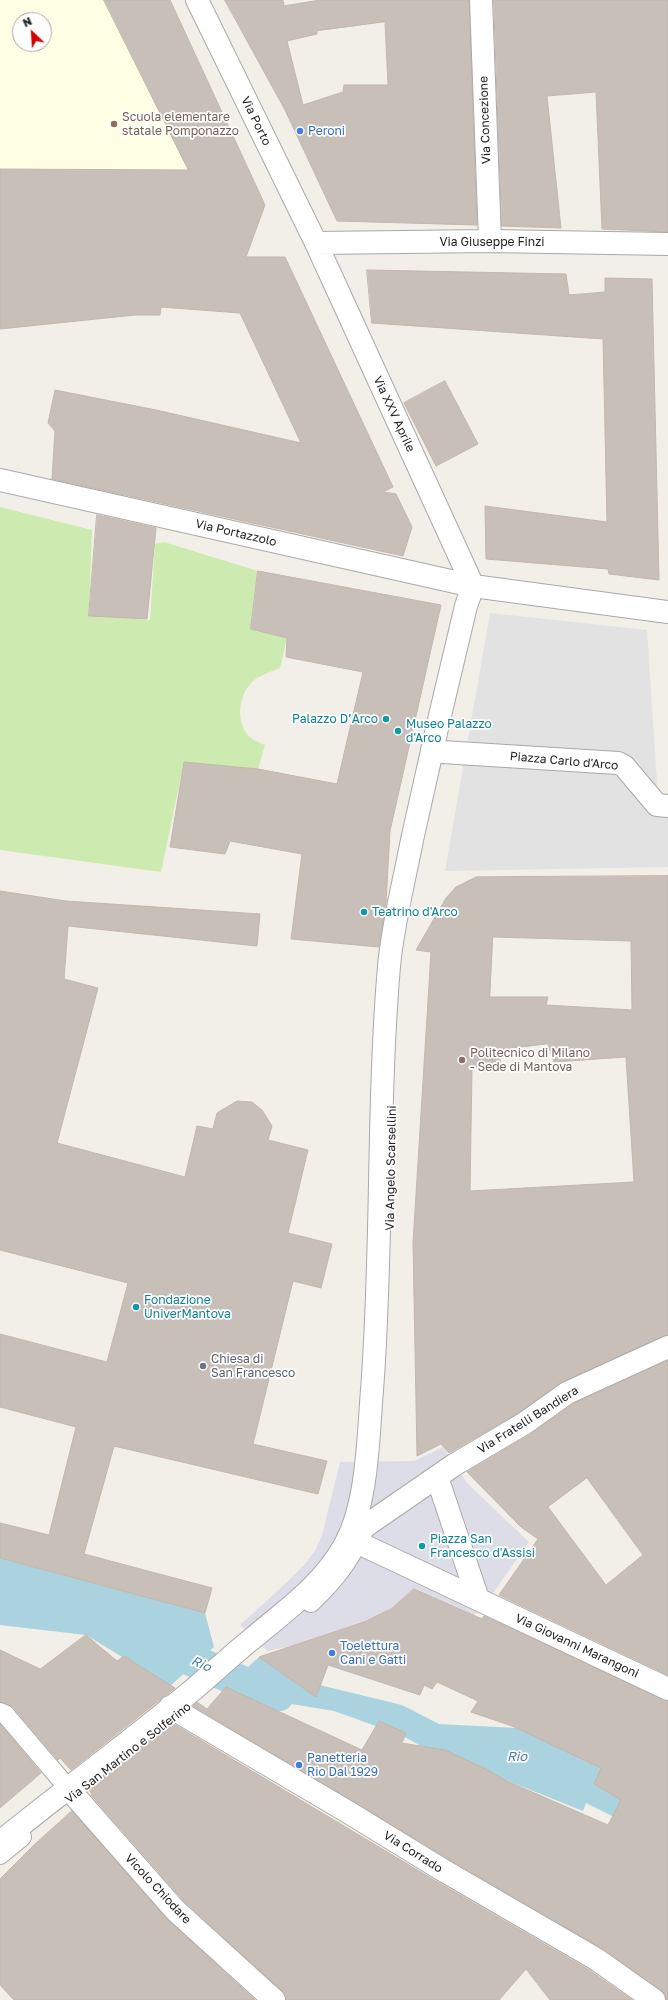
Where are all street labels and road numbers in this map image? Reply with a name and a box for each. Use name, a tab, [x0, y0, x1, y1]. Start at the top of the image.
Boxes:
street label: Via Concezione	[476, 76, 494, 164]
street label: Via Porto	[238, 94, 274, 148]
street label: Via Giuseppe Finzi	[439, 235, 545, 249]
street label: Via XXV Aprile	[370, 374, 418, 454]
street label: Via Portazzolo	[194, 517, 278, 549]
street label: Piazza Carlo d'Arco	[509, 749, 619, 773]
street label: Via Angelo Scarsellini	[383, 1105, 399, 1231]
street label: Via Fratelli Bandiera	[475, 1383, 581, 1457]
street label: Via Giovanni Marangoni	[513, 1611, 641, 1681]
street label: Via San Martino e Solferino	[62, 1699, 194, 1807]
street label: Via Corrado	[381, 1828, 445, 1876]
street label: Vicolo Chiodare	[122, 1851, 194, 1927]

